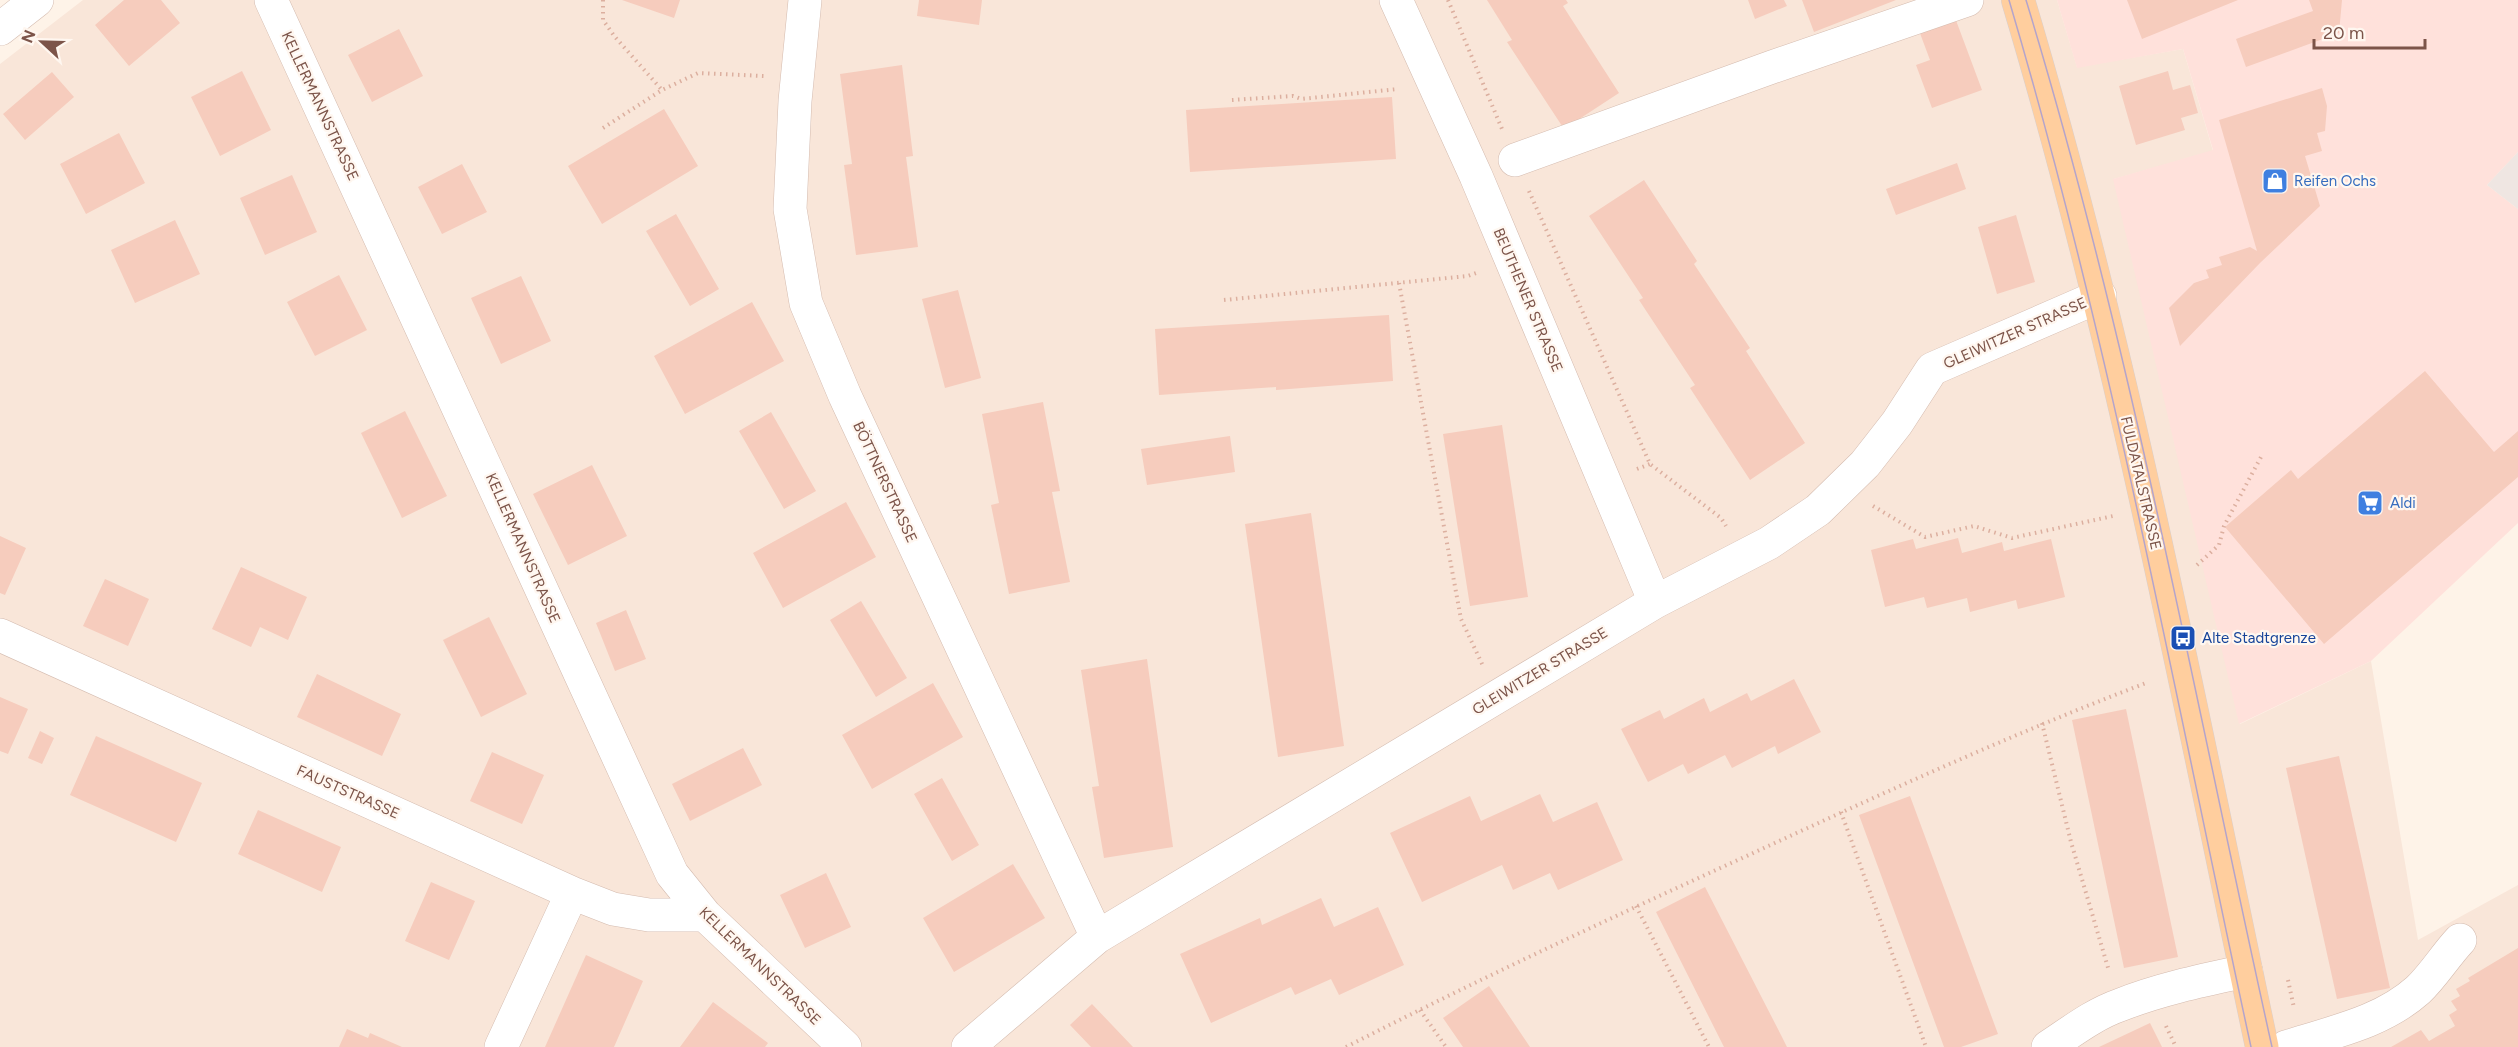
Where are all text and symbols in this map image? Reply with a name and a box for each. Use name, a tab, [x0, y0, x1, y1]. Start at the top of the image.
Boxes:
north arrow	[12, 12, 72, 72]
scale bar	[2314, 12, 2425, 50]
text: 20 m	[2323, 22, 2364, 44]
text: N	[17, 27, 40, 46]
street label: KELLERMANNSTRASSE	[278, 29, 362, 183]
shop icon: Reifen Ochs	[2260, 166, 2290, 196]
place label: Reifen Ochs	[2294, 172, 2376, 190]
street label: BEUTHENER STRASSE	[1489, 225, 1567, 375]
street label: GLEIWITZER STRASSE	[1941, 293, 2089, 373]
street label: FULDATALSTRASSE	[2117, 415, 2165, 551]
street label: BÖTTNERSTRASSE	[849, 419, 921, 545]
street label: KELLERMANNSTRASSE	[482, 470, 564, 626]
supermarket icon: Aldi	[2355, 488, 2385, 518]
place label: Aldi	[2390, 494, 2416, 512]
street label: GLEIWITZER STRASSE	[1469, 623, 1611, 719]
bus stop icon: Alte Stadtgrenze	[2168, 623, 2198, 653]
place label: Alte Stadtgrenze	[2202, 629, 2316, 647]
street label: FAUSTSTRASSE	[294, 761, 402, 823]
street label: KELLERMANNSTRASSE	[695, 903, 825, 1029]

